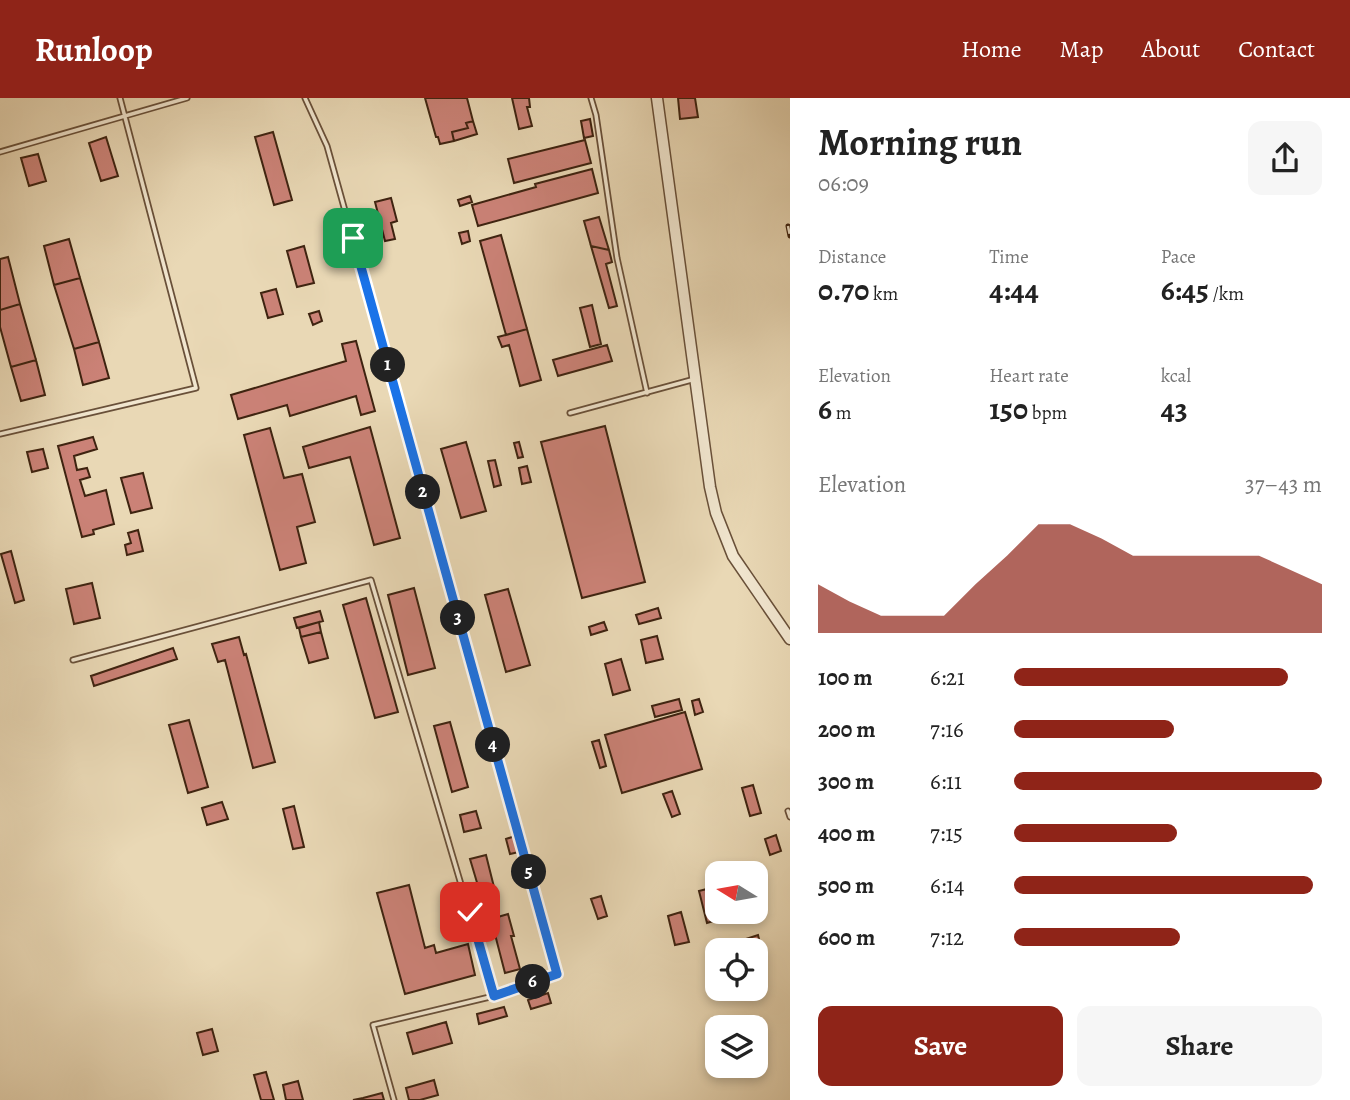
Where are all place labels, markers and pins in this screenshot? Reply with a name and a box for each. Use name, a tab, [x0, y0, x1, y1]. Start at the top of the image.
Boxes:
pin	[323, 208, 383, 268]
pin: 1	[370, 348, 406, 382]
pin: 2	[406, 474, 440, 510]
pin: 3	[440, 601, 476, 636]
pin: 4	[476, 728, 510, 762]
pin: 5	[512, 854, 546, 890]
pin	[440, 882, 500, 942]
pin: 6	[516, 964, 550, 1000]

